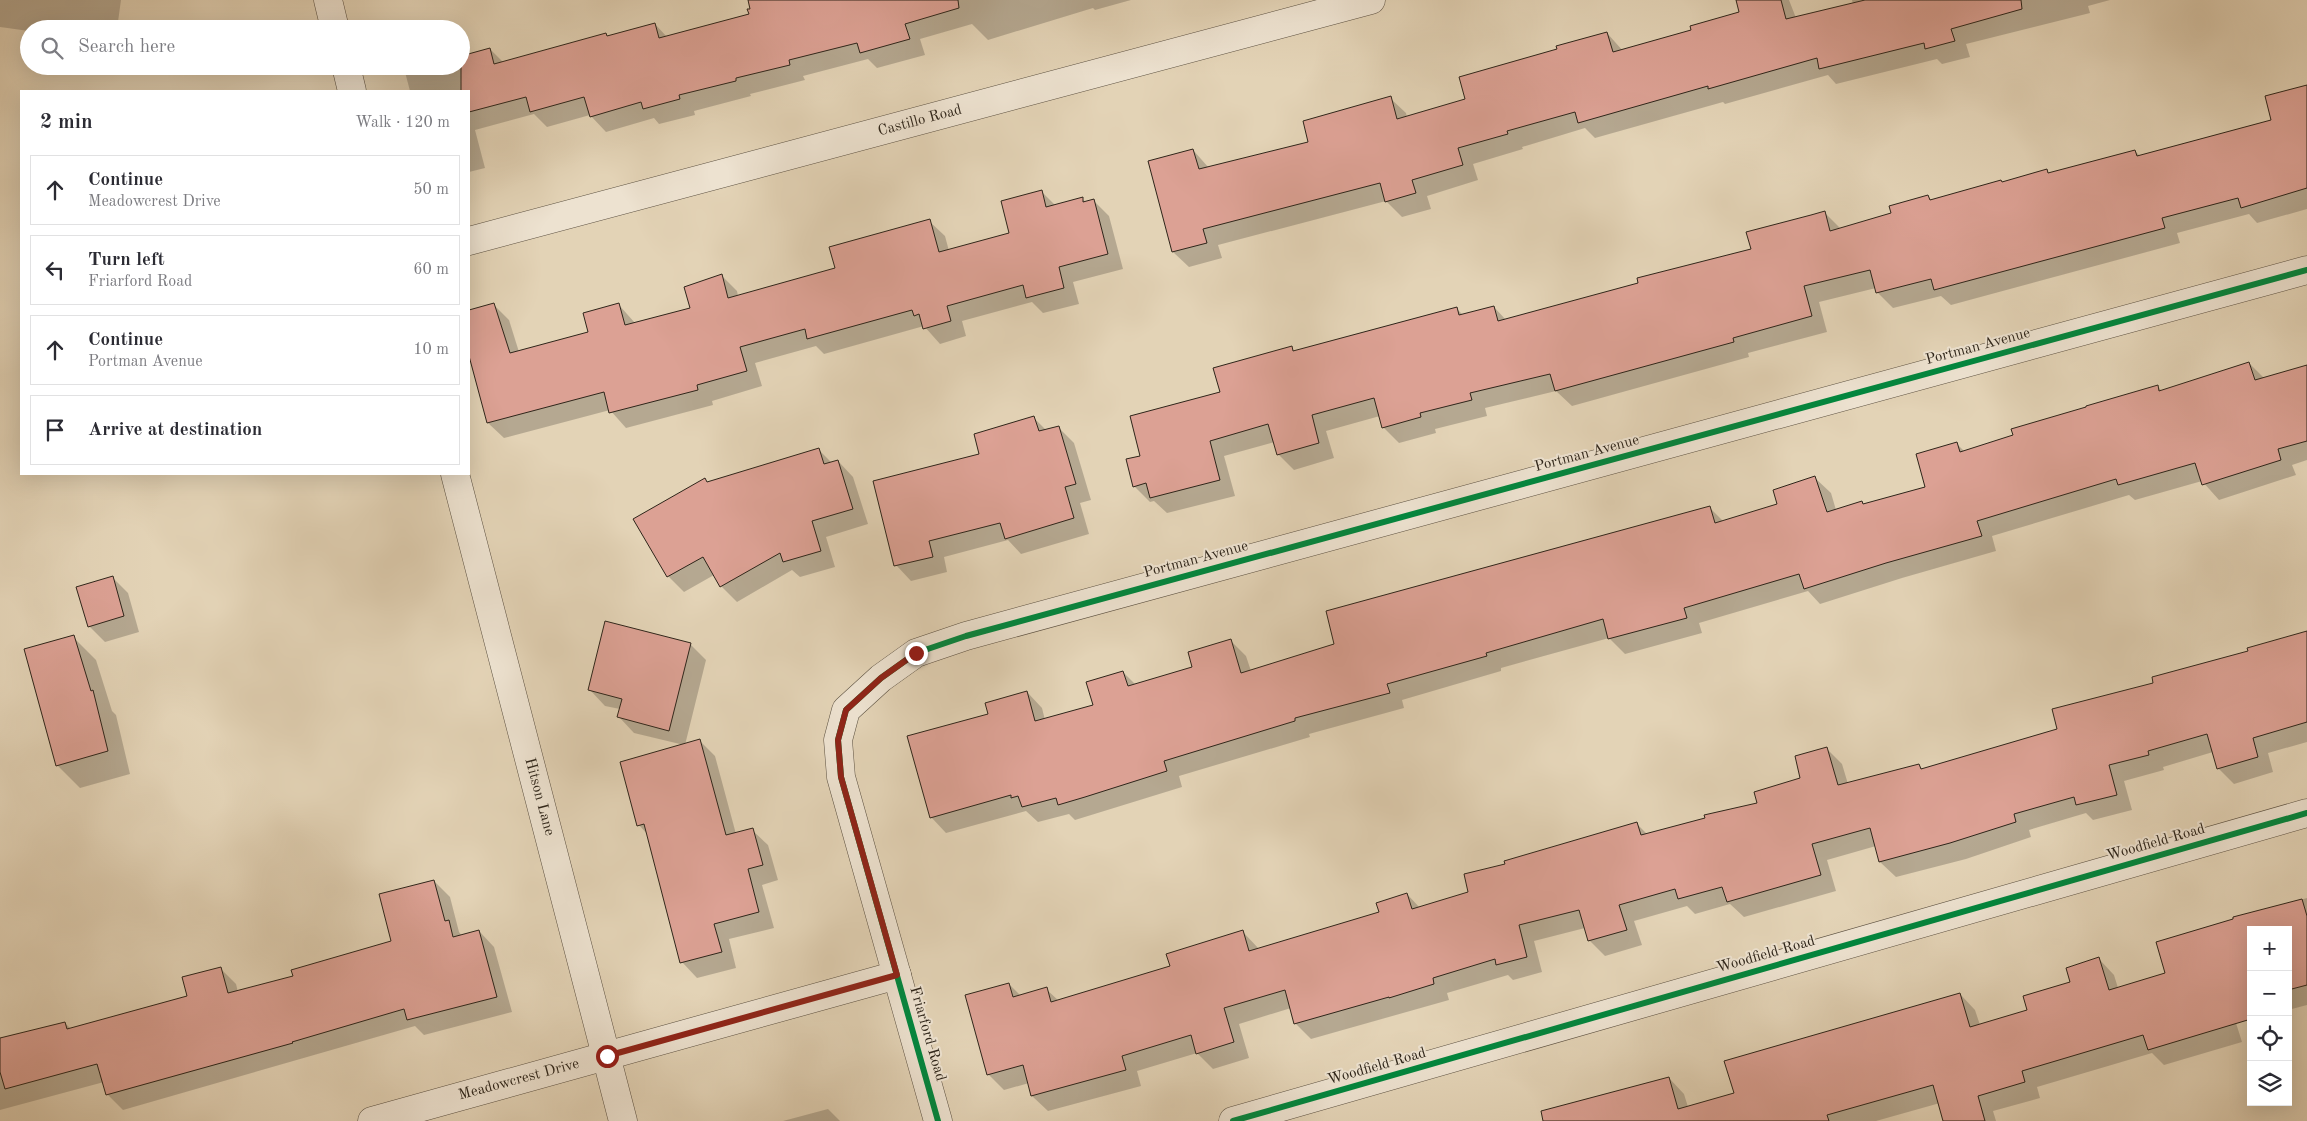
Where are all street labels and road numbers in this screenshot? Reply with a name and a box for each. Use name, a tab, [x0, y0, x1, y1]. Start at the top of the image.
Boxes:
street label: Castillo Road	[876, 103, 964, 139]
street label: Portman Avenue	[1924, 326, 2032, 368]
street label: Portman Avenue	[1533, 433, 1641, 475]
street label: Portman Avenue	[1142, 539, 1250, 581]
street label: Hitson Lane	[521, 756, 557, 838]
street label: Woodfield Road	[2105, 822, 2207, 864]
street label: Woodfield Road	[1715, 934, 1817, 976]
street label: Friarford Road	[906, 985, 948, 1083]
street label: Woodfield Road	[1326, 1046, 1428, 1088]
street label: Meadowcrest Drive	[457, 1057, 581, 1103]

